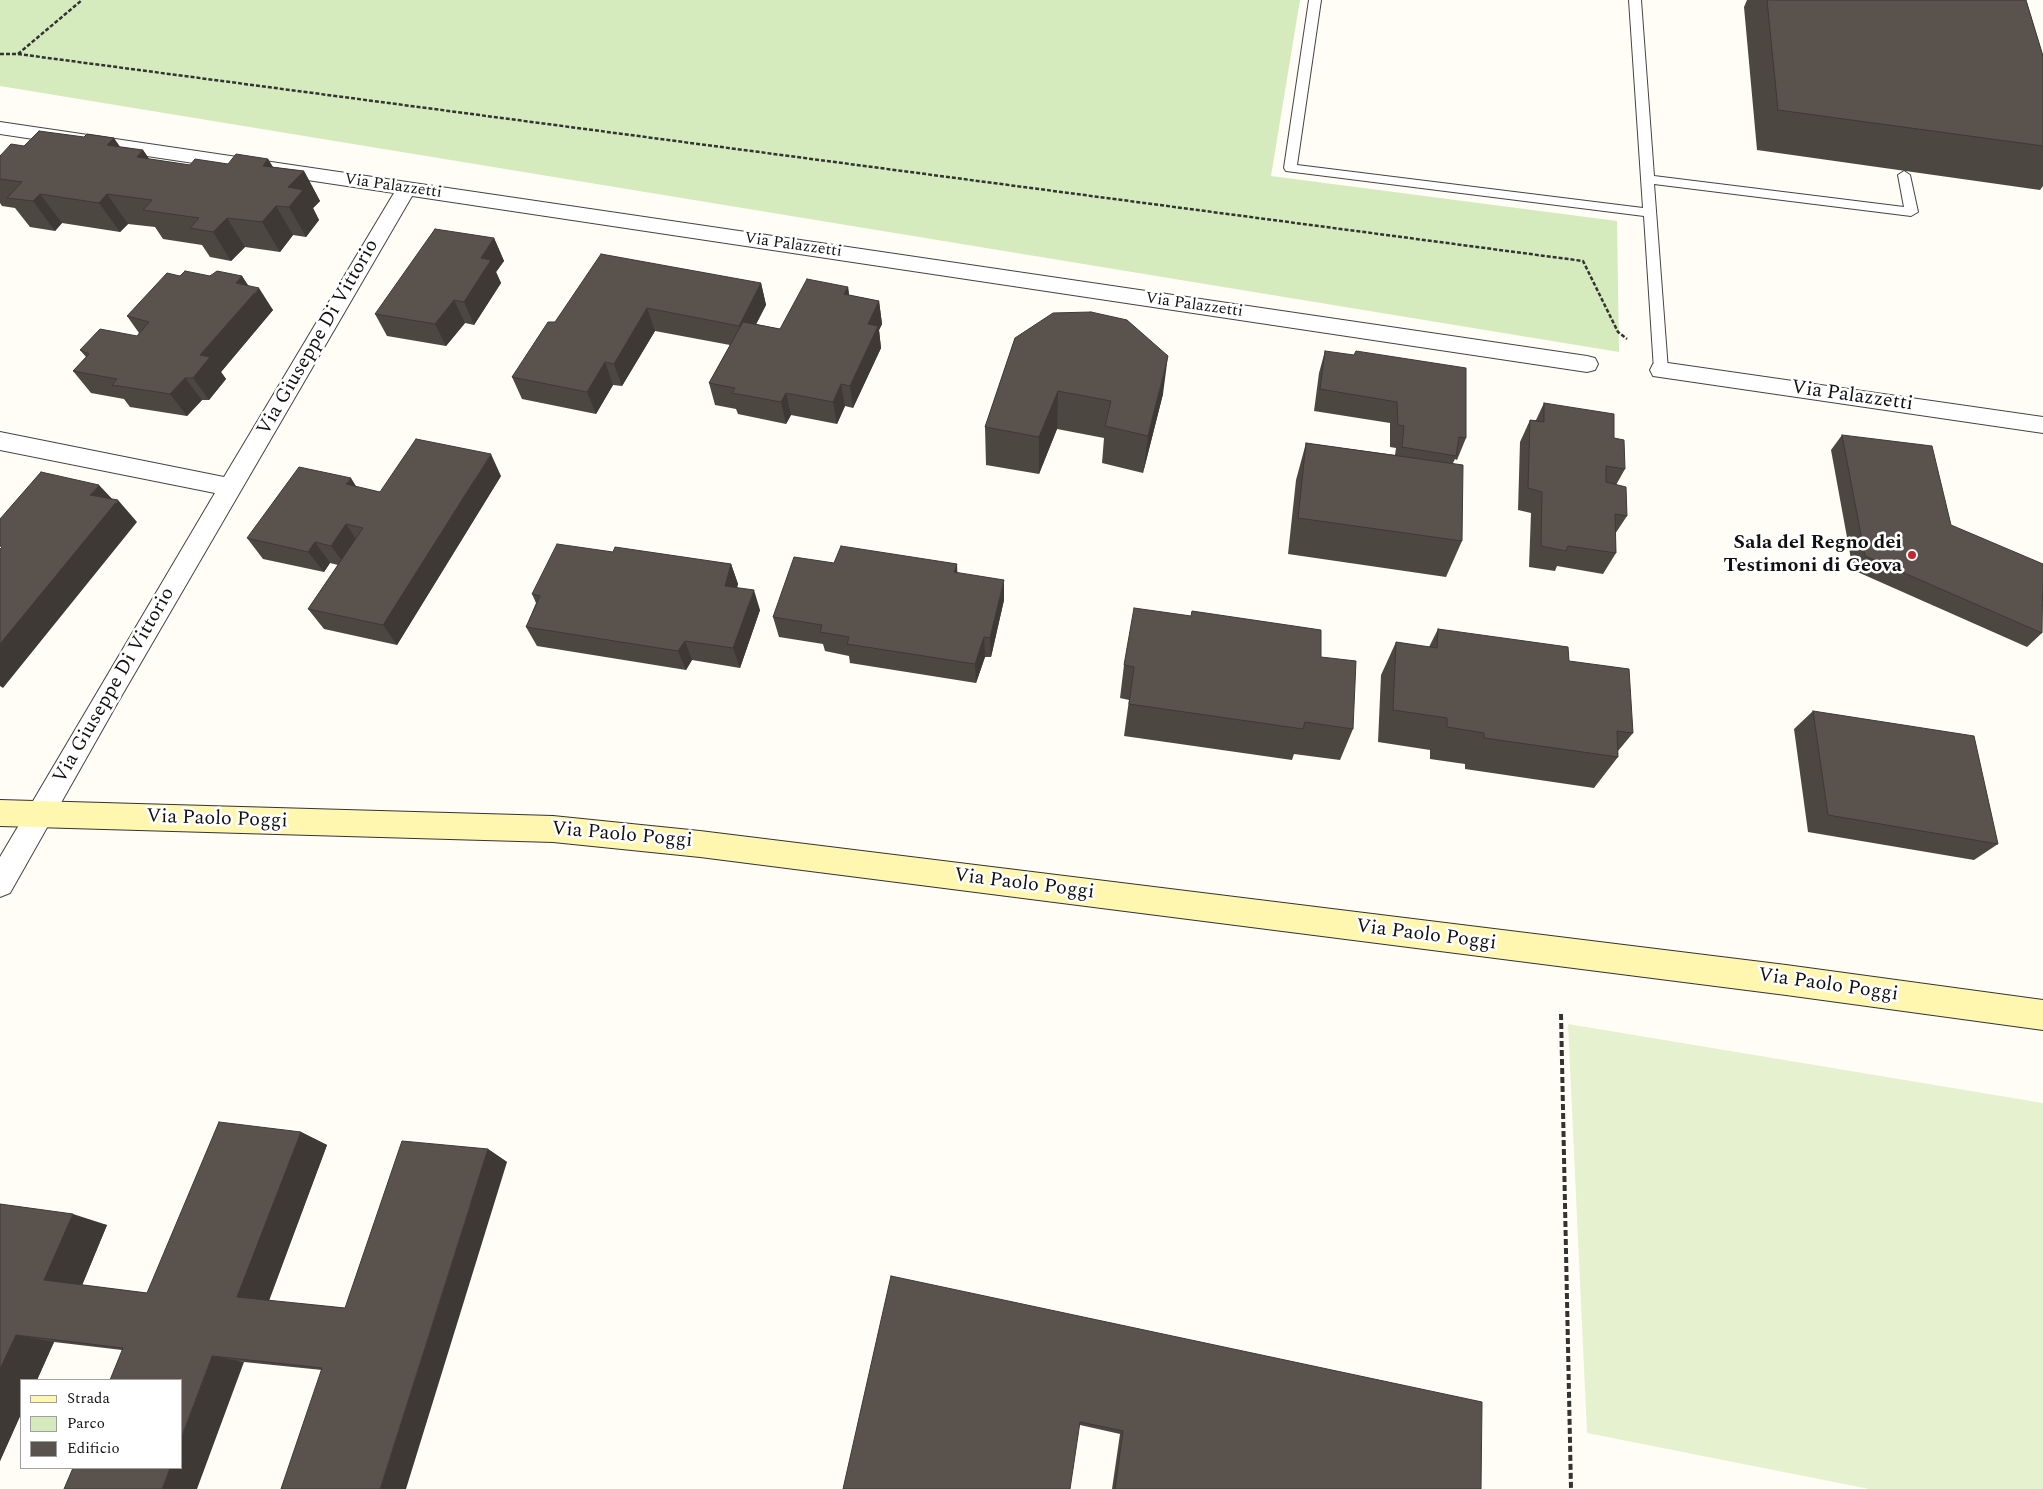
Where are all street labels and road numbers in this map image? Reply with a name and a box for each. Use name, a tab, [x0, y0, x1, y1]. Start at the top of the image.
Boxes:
street label: Via Palazzetti	[343, 171, 443, 203]
street label: Via Palazzetti	[743, 230, 843, 262]
street label: Via Giuseppe Di Vittorio	[253, 236, 385, 440]
street label: Via Palazzetti	[1144, 290, 1244, 322]
street label: Via Palazzetti	[1790, 377, 1914, 417]
street label: Via Giuseppe Di Vittorio	[49, 584, 181, 788]
street label: Via Paolo Poggi	[146, 806, 288, 834]
street label: Via Paolo Poggi	[551, 818, 693, 854]
street label: Via Paolo Poggi	[952, 864, 1096, 906]
street label: Via Paolo Poggi	[1354, 915, 1498, 957]
street label: Via Paolo Poggi	[1756, 964, 1900, 1008]

